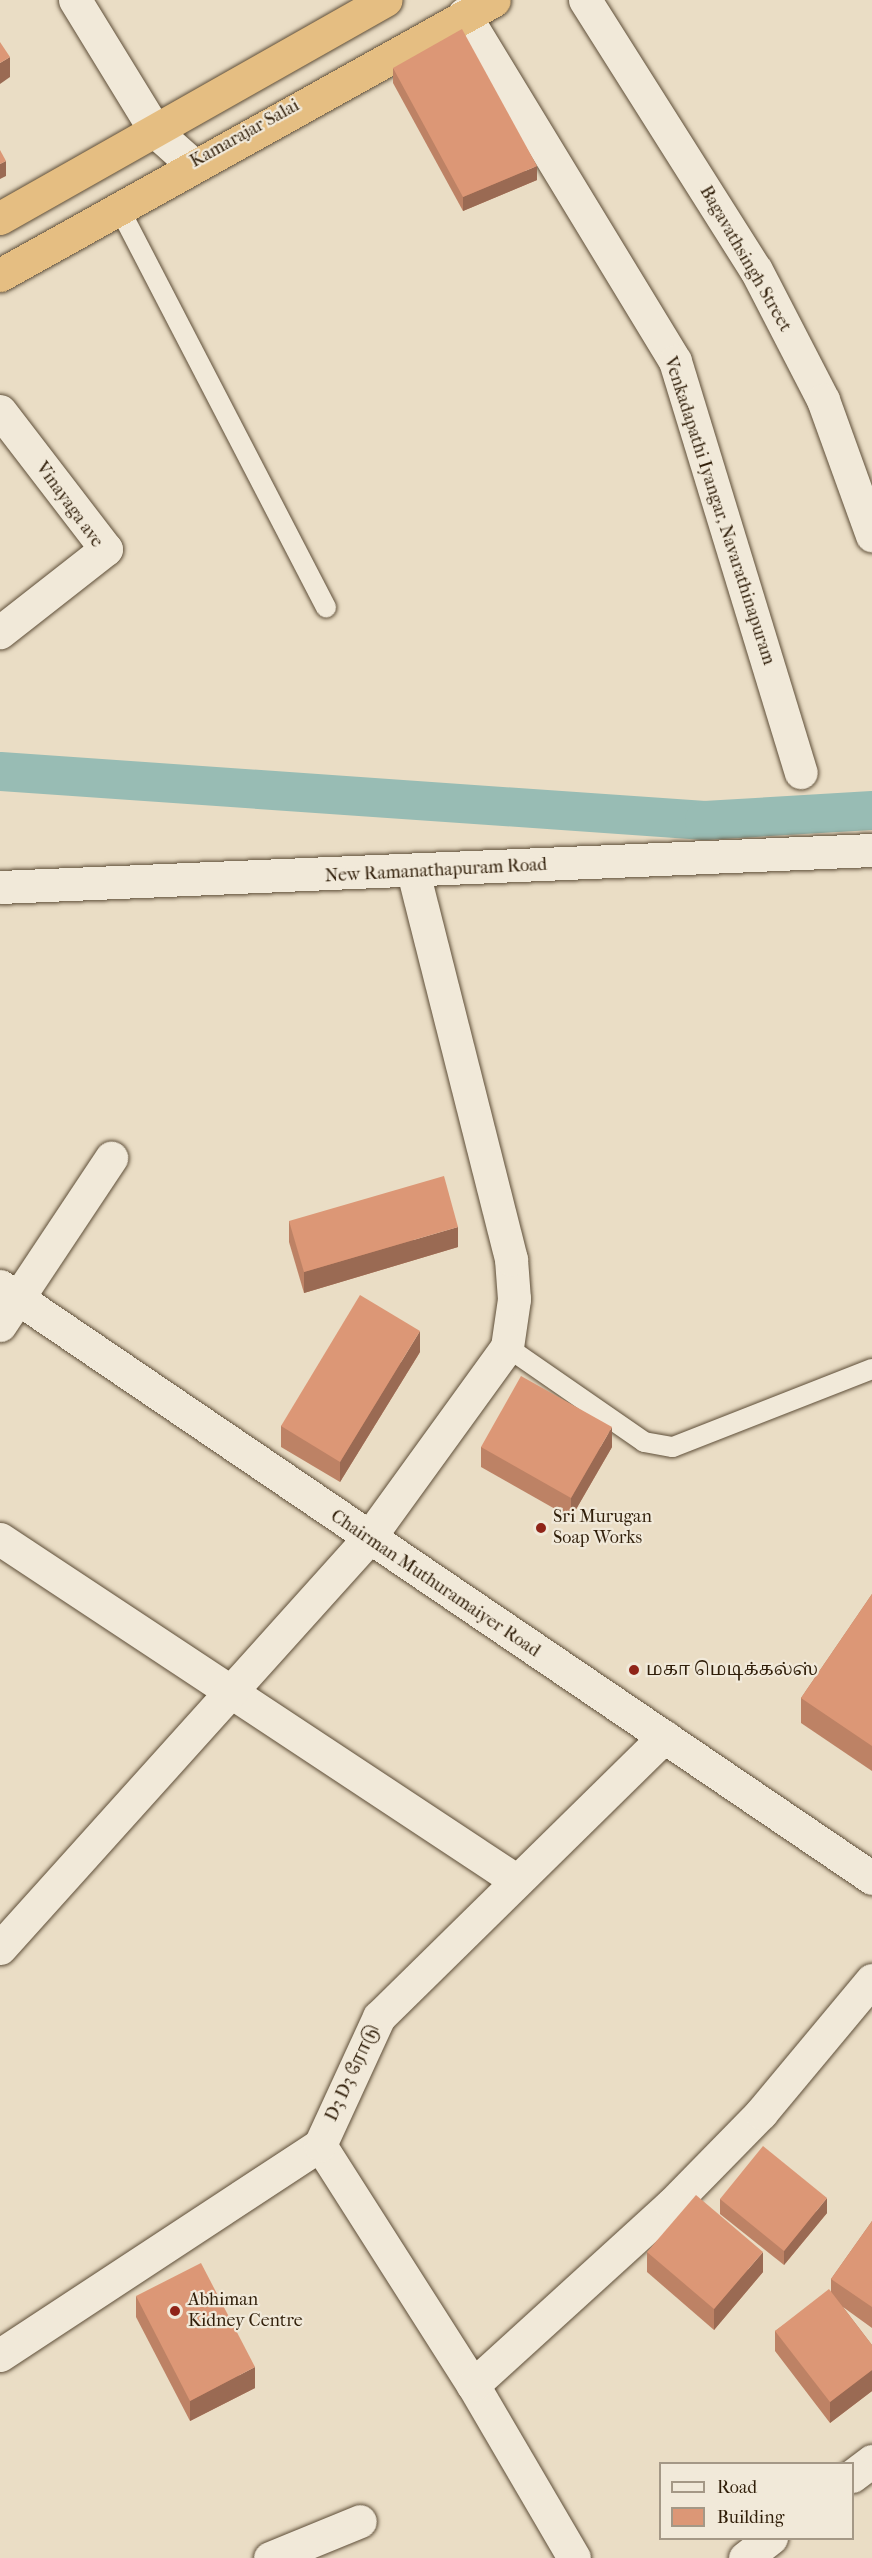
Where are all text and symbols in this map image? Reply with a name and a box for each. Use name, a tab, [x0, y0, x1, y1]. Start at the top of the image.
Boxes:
street label: Kamarajar Salai	[187, 95, 303, 173]
street label: Bagavathsingh Street	[694, 182, 796, 336]
street label: Venkadapathi Iyangar, Navarathinapuram	[659, 354, 779, 668]
street label: Vinayaga ave	[31, 458, 107, 552]
street label: New Ramanathapuram Road	[324, 854, 548, 888]
street label: Chairman Muthuramaiyer Road	[326, 1506, 544, 1662]
place label: Sri Murugan Soap Works	[553, 1507, 652, 1550]
marker: Sri Murugan Soap Works	[534, 1521, 548, 1535]
place label: மகா மெடிக்கல்ஸ்	[646, 1659, 818, 1681]
marker: மகா மெடிக்கல்ஸ்	[627, 1663, 641, 1677]
street label: D3 D3 ரோடு	[321, 2021, 385, 2125]
place label: Abhiman Kidney Centre	[188, 2290, 303, 2332]
marker: Abhiman Kidney Centre	[166, 2302, 184, 2320]
legend	[659, 2462, 854, 2540]
text: Road	[717, 2477, 757, 2498]
text: Building	[717, 2507, 784, 2528]

